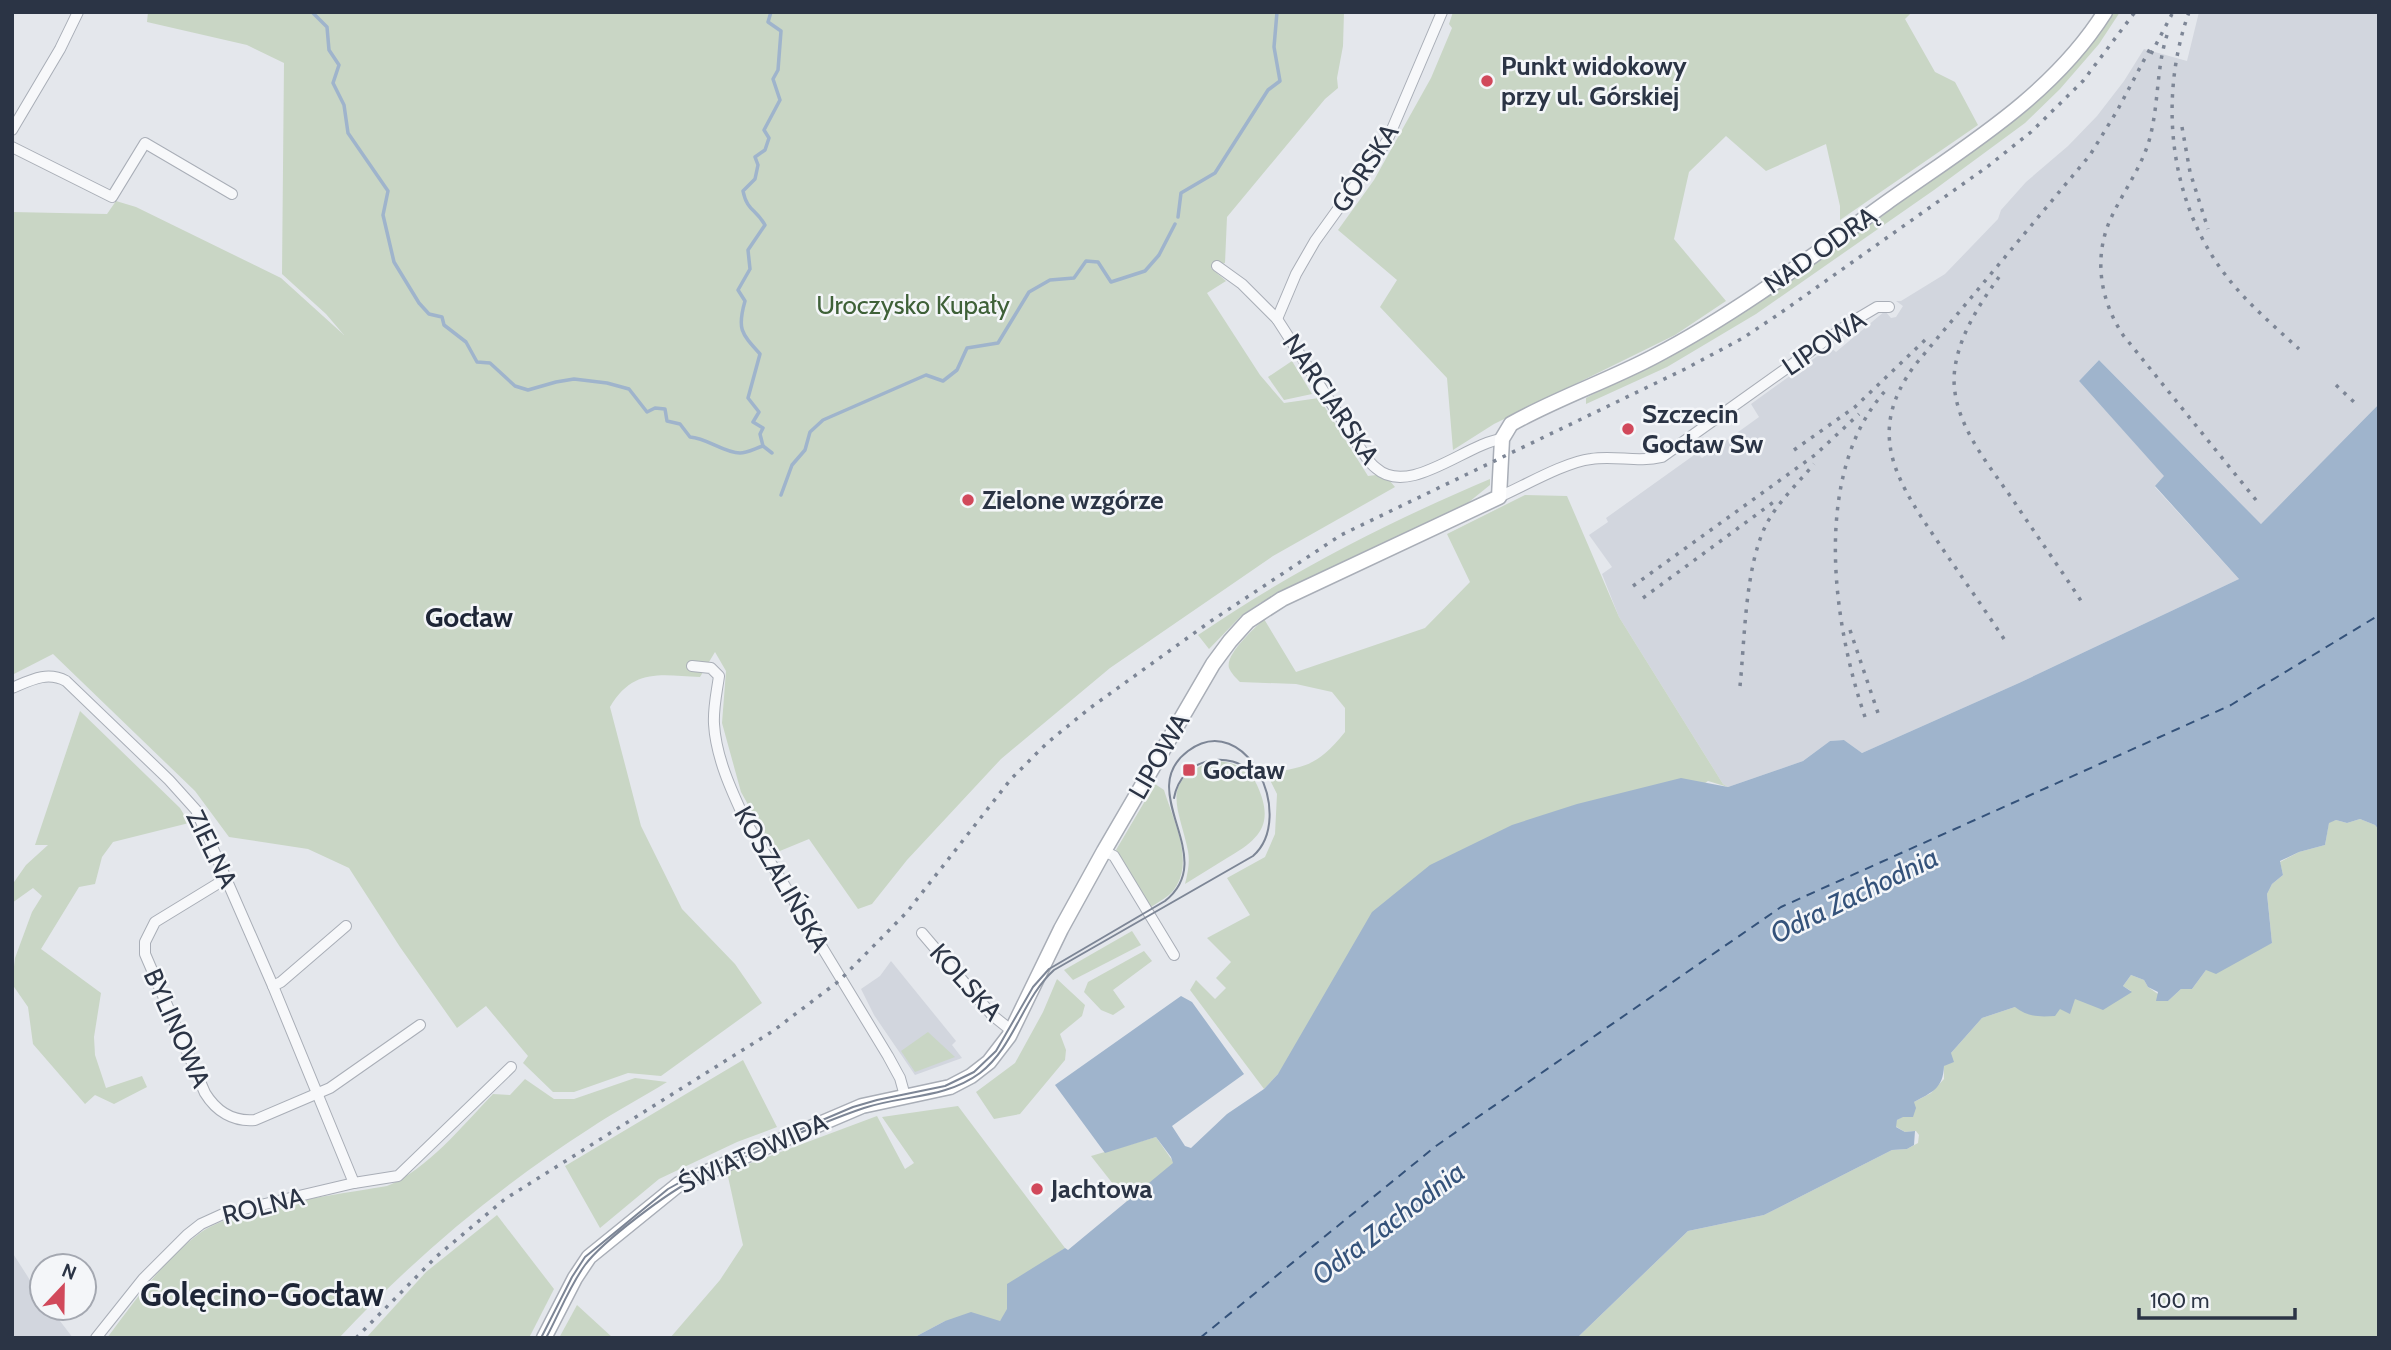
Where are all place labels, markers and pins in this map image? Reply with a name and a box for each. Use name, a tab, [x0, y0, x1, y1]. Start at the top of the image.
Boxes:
place label: Punkt widokowy przy ul. Górskiej	[1501, 50, 1687, 112]
marker: Punkt widokowy przy ul. Górskiej	[1479, 73, 1495, 89]
place label: Szczecin Gocław Sw	[1642, 398, 1764, 460]
marker: Szczecin Gocław Sw	[1620, 421, 1636, 437]
place label: Zielone wzgórze	[982, 484, 1164, 516]
marker: Zielone wzgórze	[960, 492, 976, 508]
place label: Gocław	[1203, 754, 1285, 786]
marker: Gocław	[1181, 762, 1197, 778]
place label: Jachtowa	[1050, 1173, 1152, 1205]
marker: Jachtowa	[1029, 1181, 1045, 1197]

